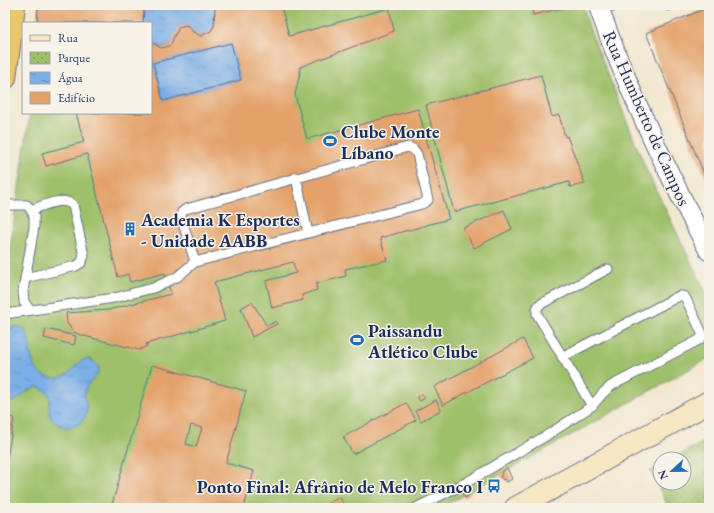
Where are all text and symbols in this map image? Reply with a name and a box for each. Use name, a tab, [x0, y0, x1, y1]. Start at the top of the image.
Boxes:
legend	[22, 22, 152, 114]
street label: Rua Humberto de Campos	[598, 27, 696, 209]
text: Rua	[58, 30, 78, 46]
text: Parque	[58, 50, 90, 66]
text: Água	[57, 70, 83, 86]
text: Edifício	[58, 90, 95, 106]
place label: Clube Monte Líbano	[341, 120, 440, 164]
sports icon: Clube Monte Líbano	[322, 133, 338, 149]
place label: Academia K Esportes - Unidade AABB	[140, 208, 300, 252]
building icon: Academia K Esportes - Unidade AABB	[122, 221, 138, 237]
place label: Paissandu Atlético Clube	[367, 319, 478, 363]
sports icon: Paissandu Atlético Clube	[349, 332, 365, 348]
north arrow	[652, 451, 692, 491]
text: N	[655, 468, 671, 481]
place label: Ponto Final: Afrânio de Melo Franco I	[197, 475, 483, 498]
bus stop icon: Ponto Final: Afrânio de Melo Franco I	[486, 478, 502, 494]

